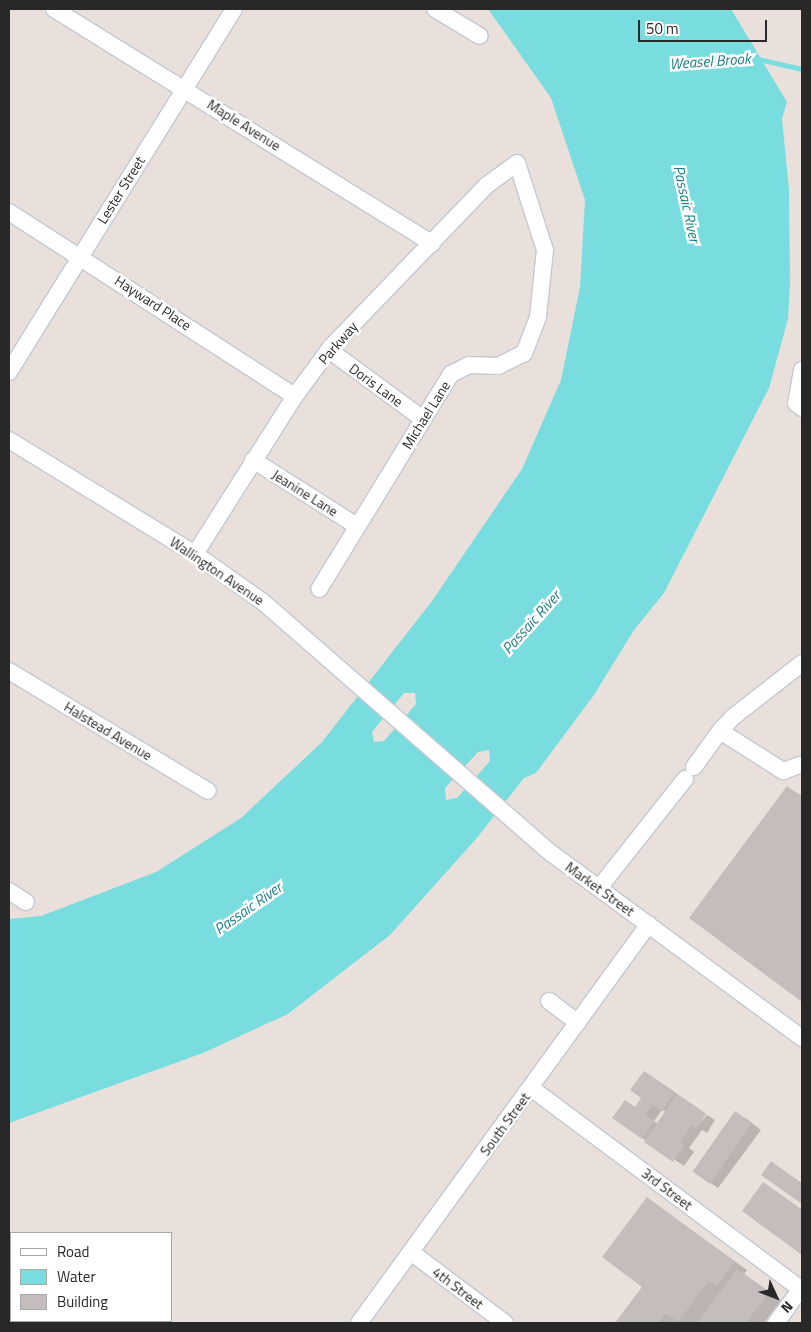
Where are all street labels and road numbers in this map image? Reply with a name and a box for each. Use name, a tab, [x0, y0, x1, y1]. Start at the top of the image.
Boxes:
street label: Maple Avenue	[204, 96, 284, 154]
street label: Lester Street	[94, 153, 148, 227]
street label: Hayward Place	[112, 272, 194, 334]
street label: Parkway	[315, 318, 361, 368]
street label: Doris Lane	[346, 360, 406, 410]
street label: Michael Lane	[398, 378, 454, 452]
street label: Jeanine Lane	[269, 466, 341, 520]
street label: Wallington Avenue	[167, 533, 267, 609]
street label: Halstead Avenue	[61, 698, 155, 764]
street label: Market Street	[562, 858, 638, 920]
street label: South Street	[476, 1089, 534, 1159]
street label: 3rd Street	[638, 1165, 696, 1213]
street label: 4th Street	[429, 1263, 487, 1313]

